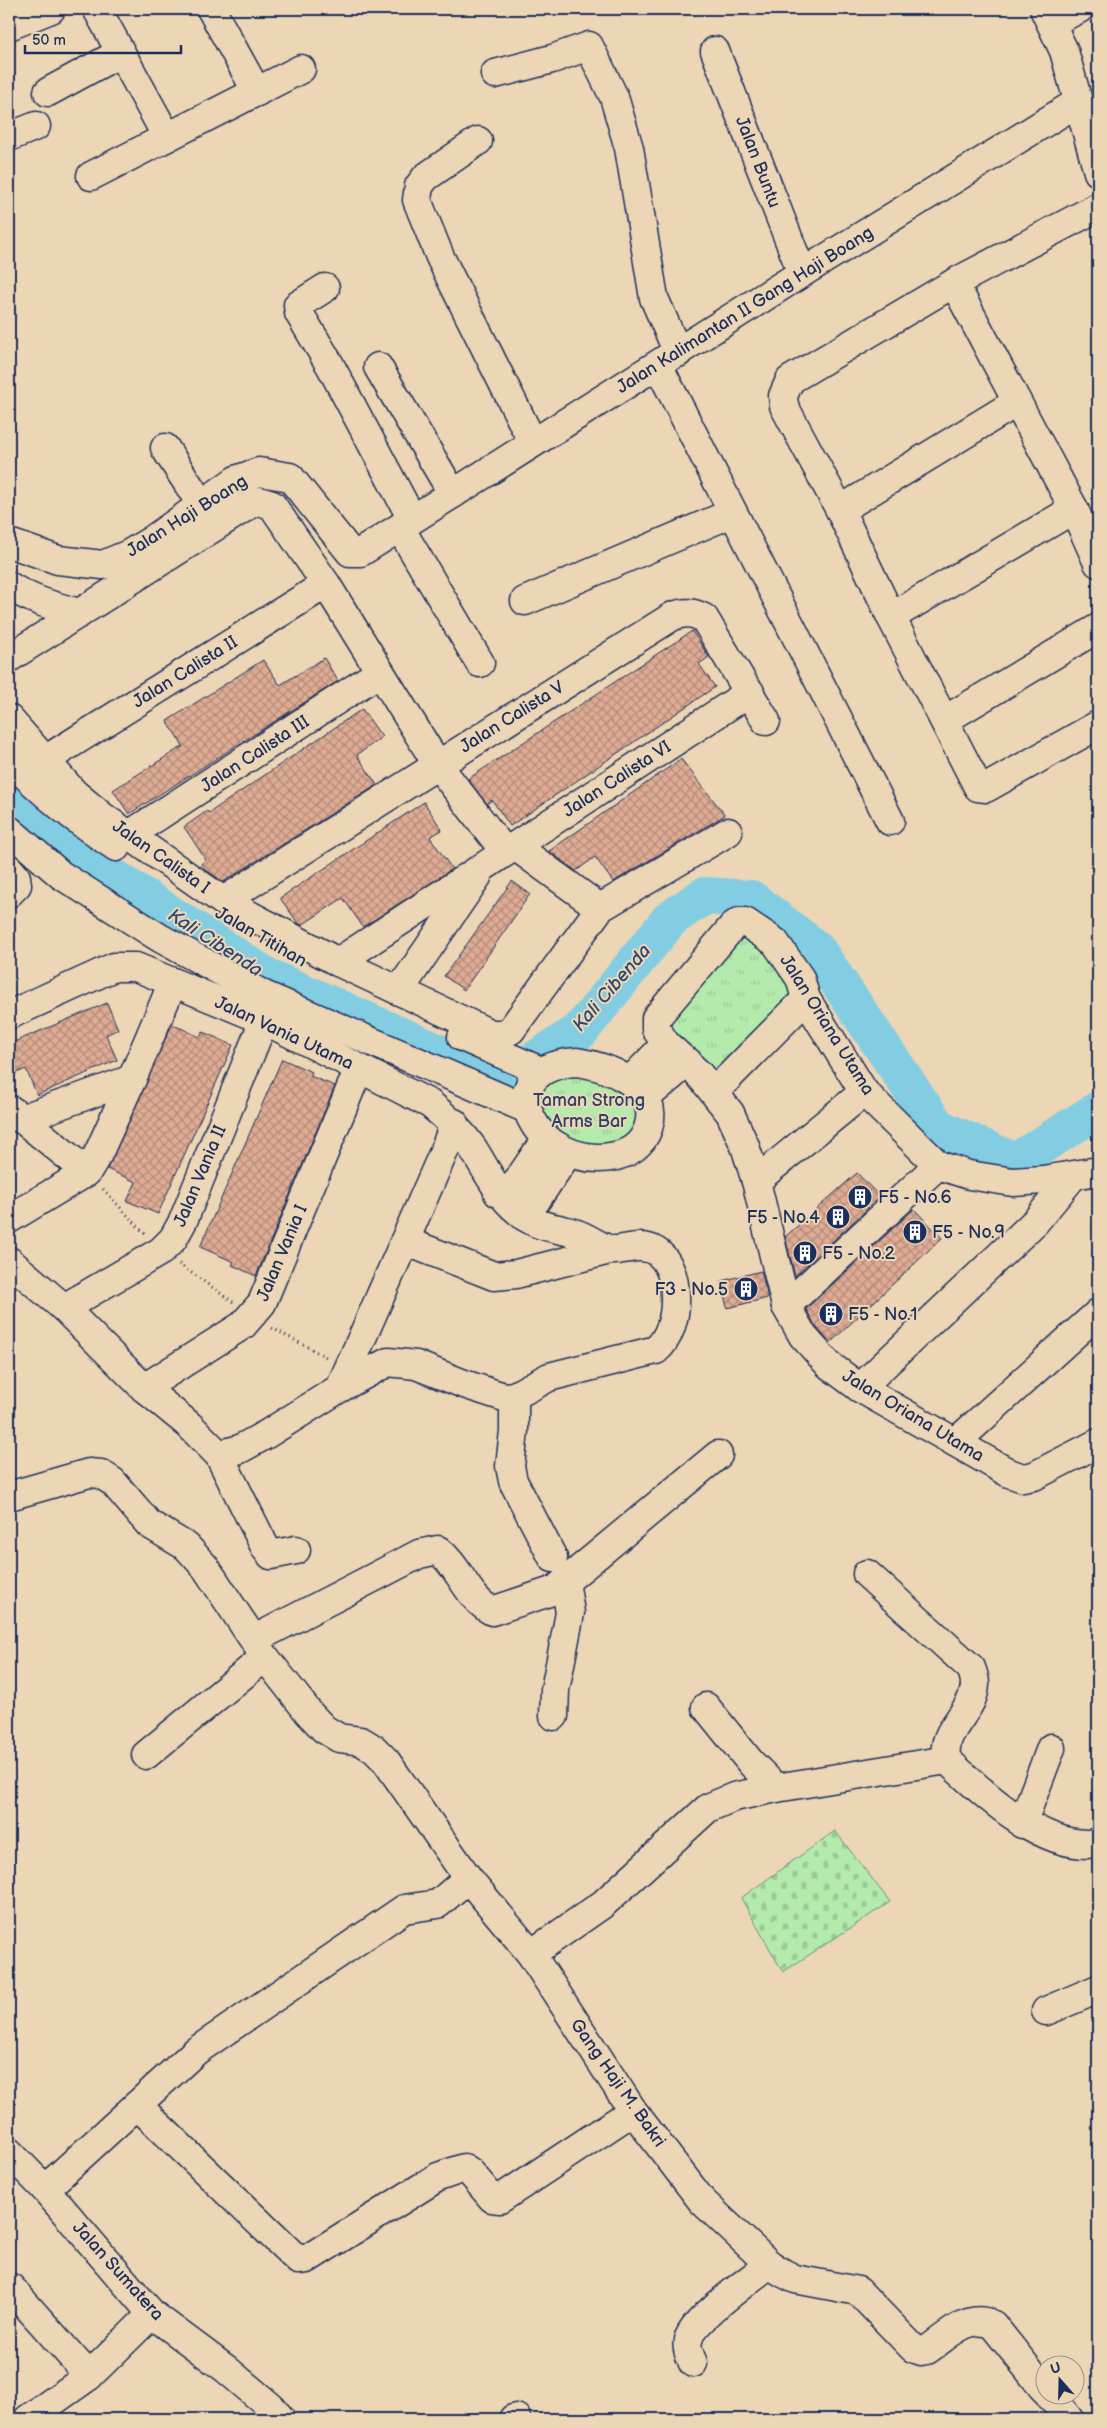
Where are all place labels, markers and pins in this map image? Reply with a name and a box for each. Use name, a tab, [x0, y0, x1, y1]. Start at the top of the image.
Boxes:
building icon: F5 - No.6	[847, 1184, 873, 1210]
place label: F5 - No.6	[878, 1187, 952, 1208]
building icon: F5 - No.4	[825, 1204, 851, 1230]
place label: F5 - No.4	[746, 1207, 820, 1228]
building icon: F5 - No.9	[902, 1219, 928, 1245]
place label: F5 - No.9	[932, 1222, 1005, 1243]
building icon: F5 - No.2	[792, 1240, 818, 1266]
place label: F5 - No.2	[822, 1243, 896, 1264]
building icon: F3 - No.5	[733, 1276, 759, 1302]
place label: F3 - No.5	[654, 1279, 728, 1300]
building icon: F5 - No.1	[818, 1301, 844, 1327]
place label: F5 - No.1	[848, 1304, 918, 1325]

